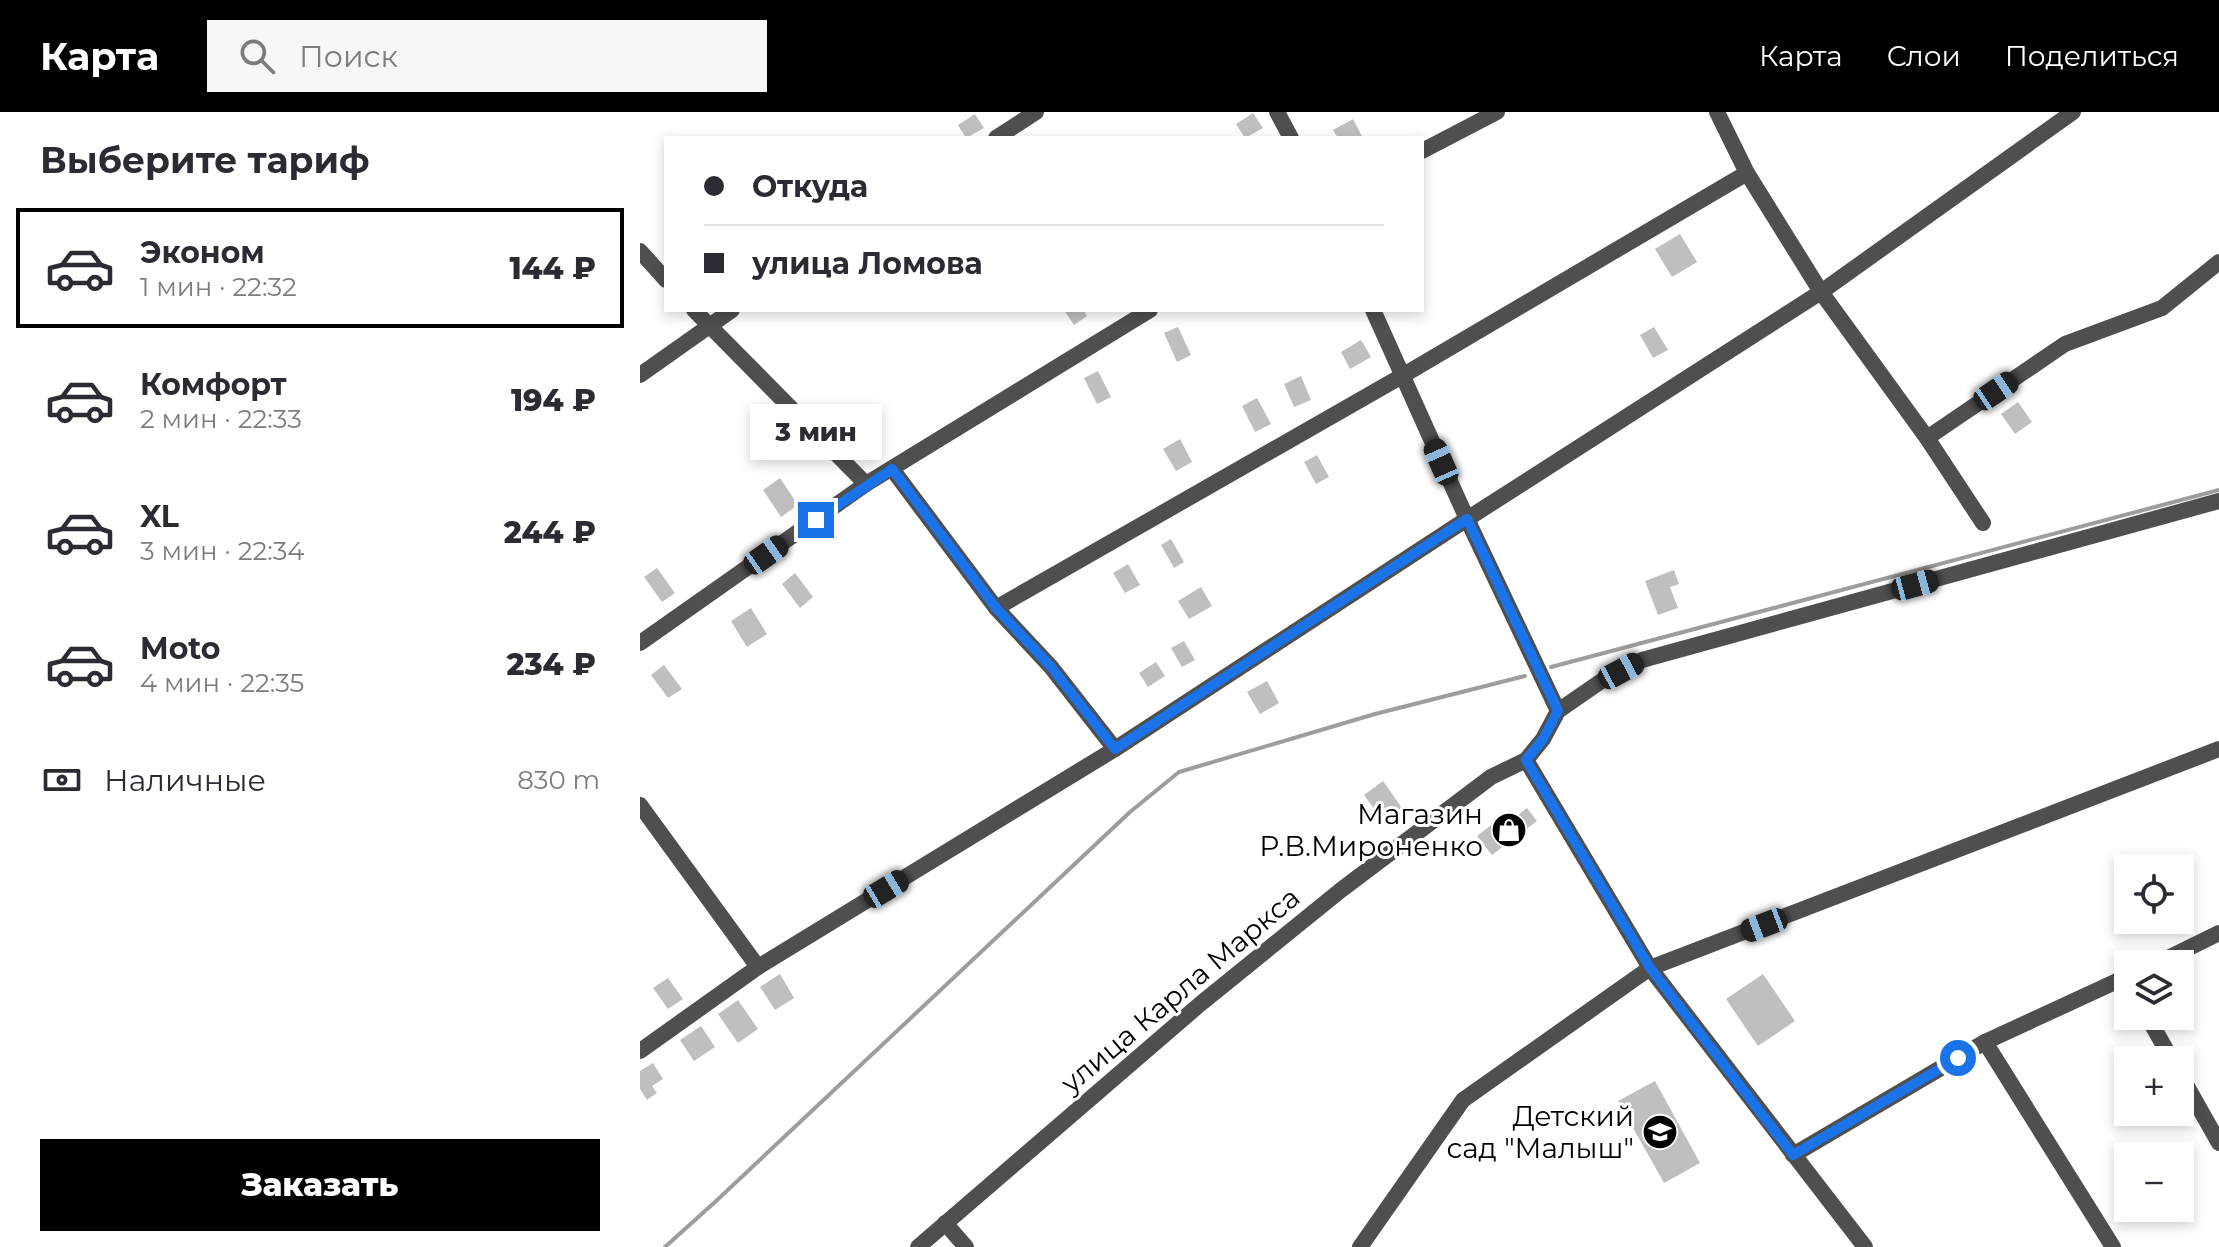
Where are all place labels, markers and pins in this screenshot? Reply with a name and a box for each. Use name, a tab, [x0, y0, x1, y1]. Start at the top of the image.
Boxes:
place label: Магазин Р.В.Мироненко	[1259, 797, 1483, 863]
shop icon: Магазин Р.В.Мироненко	[1490, 811, 1528, 849]
place label: Детский сад "Малыш"	[1447, 1099, 1634, 1165]
school or university icon: Детский сад "Малыш"	[1641, 1113, 1679, 1151]

